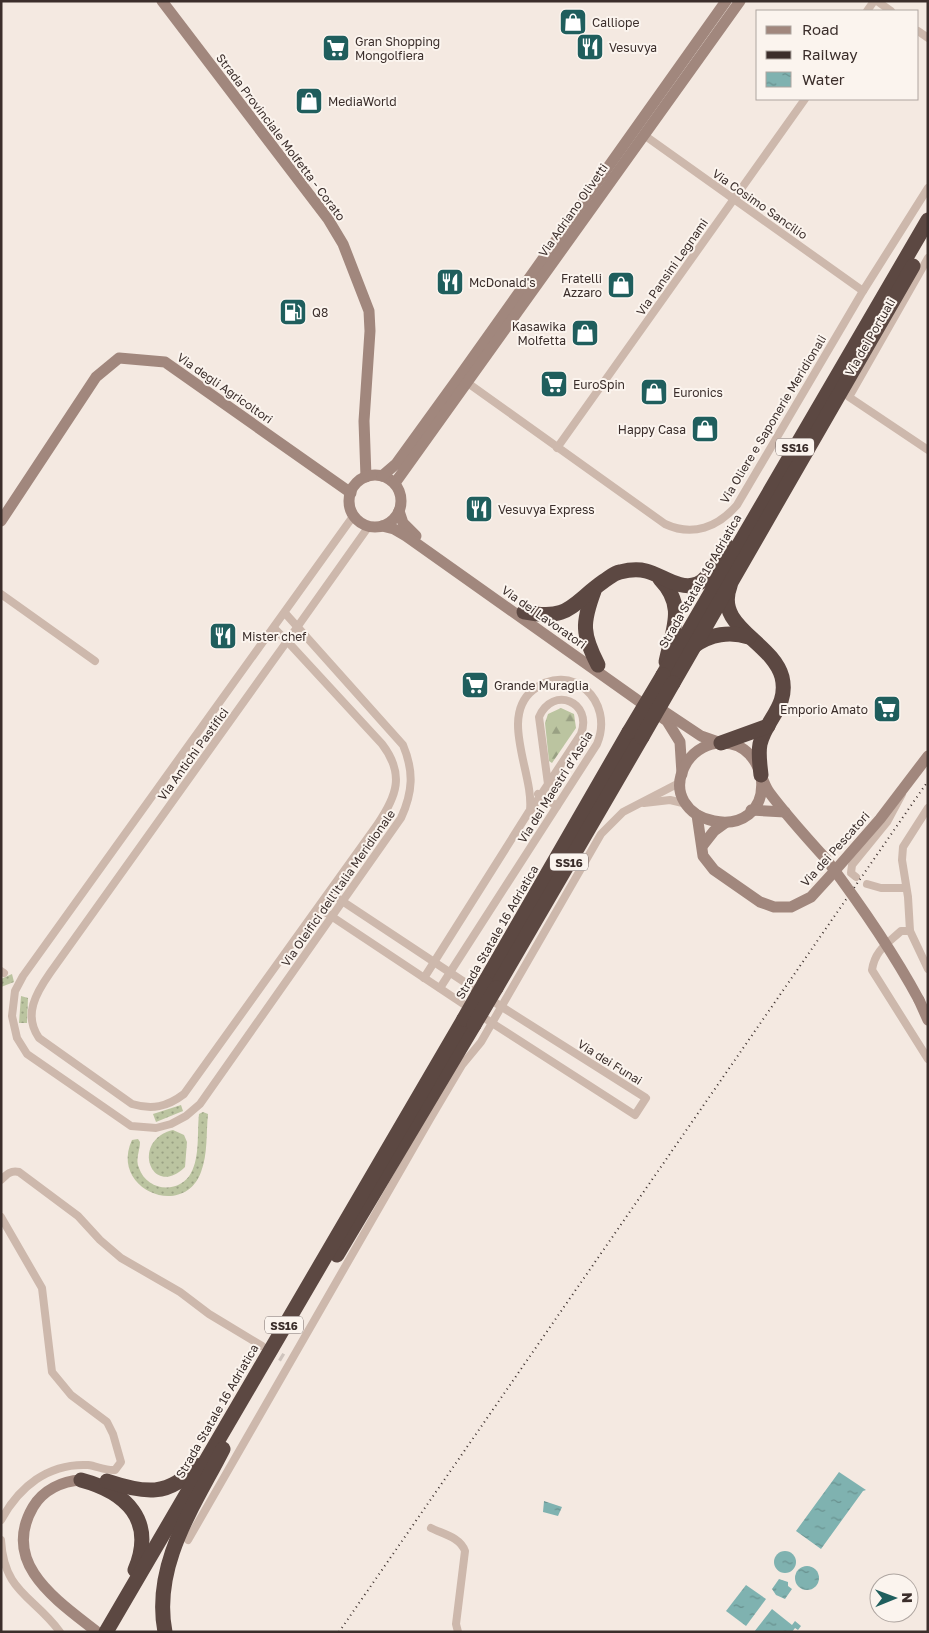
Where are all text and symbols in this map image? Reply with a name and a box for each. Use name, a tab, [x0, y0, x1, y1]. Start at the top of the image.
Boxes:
shop icon: Calliope	[558, 7, 588, 37]
legend	[756, 10, 919, 100]
place label: Calliope	[592, 15, 639, 30]
text: Road	[802, 20, 839, 38]
restaurant icon: Vesuvya	[575, 32, 605, 62]
supermarket icon: Gran Shopping Mongolfiera	[321, 33, 351, 63]
place label: Gran Shopping Mongolfiera	[355, 34, 440, 63]
place label: Vesuvya	[609, 40, 657, 55]
text: Railway	[802, 45, 858, 63]
street label: Strada Provinciale Molfetta - Corato	[213, 50, 349, 224]
text: Water	[802, 70, 845, 88]
shop icon: MediaWorld	[294, 86, 324, 116]
place label: MediaWorld	[328, 94, 397, 109]
street label: Via Adriano Olivetti	[535, 160, 611, 260]
street label: Via Cosimo Sancilio	[710, 166, 810, 242]
street label: Via Pansini Legnami	[633, 216, 711, 318]
restaurant icon: McDonald's	[435, 267, 465, 297]
shop icon: Fratelli Azzaro	[606, 270, 636, 300]
place label: Fratelli Azzaro	[561, 271, 602, 300]
place label: McDonald's	[469, 275, 536, 290]
street label: Via dei Portuali	[842, 295, 898, 379]
fuel station icon: Q8	[278, 297, 308, 327]
place label: Q8	[312, 305, 328, 320]
shop icon: Kasawika Molfetta	[570, 318, 600, 348]
place label: Kasawika Molfetta	[512, 319, 566, 348]
street label: Via Oliere e Saponerie Meridionali	[717, 332, 829, 506]
street label: Via degli Agricoltori	[174, 349, 276, 427]
supermarket icon: EuroSpin	[539, 369, 569, 399]
place label: EuroSpin	[573, 377, 625, 392]
shop icon: Euronics	[639, 377, 669, 407]
place label: Euronics	[673, 385, 723, 400]
shop icon: Happy Casa	[690, 414, 720, 444]
place label: Happy Casa	[618, 422, 686, 437]
road number: SS16	[776, 438, 814, 456]
restaurant icon: Vesuvya Express	[464, 494, 494, 524]
place label: Vesuvya Express	[498, 502, 595, 517]
street label: Strada Statale 16 Adriatica	[655, 511, 745, 651]
street label: Via dei Lavoratori	[499, 582, 589, 652]
restaurant icon: Mister chef	[208, 621, 238, 651]
place label: Mister chef	[242, 629, 307, 644]
supermarket icon: Grande Muraglia	[460, 670, 490, 700]
place label: Grande Muraglia	[494, 678, 589, 693]
supermarket icon: Emporio Amato	[872, 694, 902, 724]
place label: Emporio Amato	[780, 702, 868, 717]
street label: Via Antichi Pastifici	[154, 705, 232, 803]
street label: Via dei Maestri d’Ascia	[514, 728, 596, 846]
street label: Via Oleifici dell'Italia Meridionale	[278, 807, 398, 969]
street label: Via dei Pescatori	[797, 808, 873, 890]
road number: SS16	[550, 854, 588, 870]
street label: Strada Statale 16 Adriatica	[452, 862, 542, 1002]
street label: Via dei Funai	[575, 1036, 645, 1088]
road number: SS16	[265, 1316, 303, 1334]
street label: Strada Statale 16 Adriatica	[172, 1341, 262, 1481]
north arrow	[869, 1573, 919, 1623]
text: N	[899, 1592, 916, 1603]

